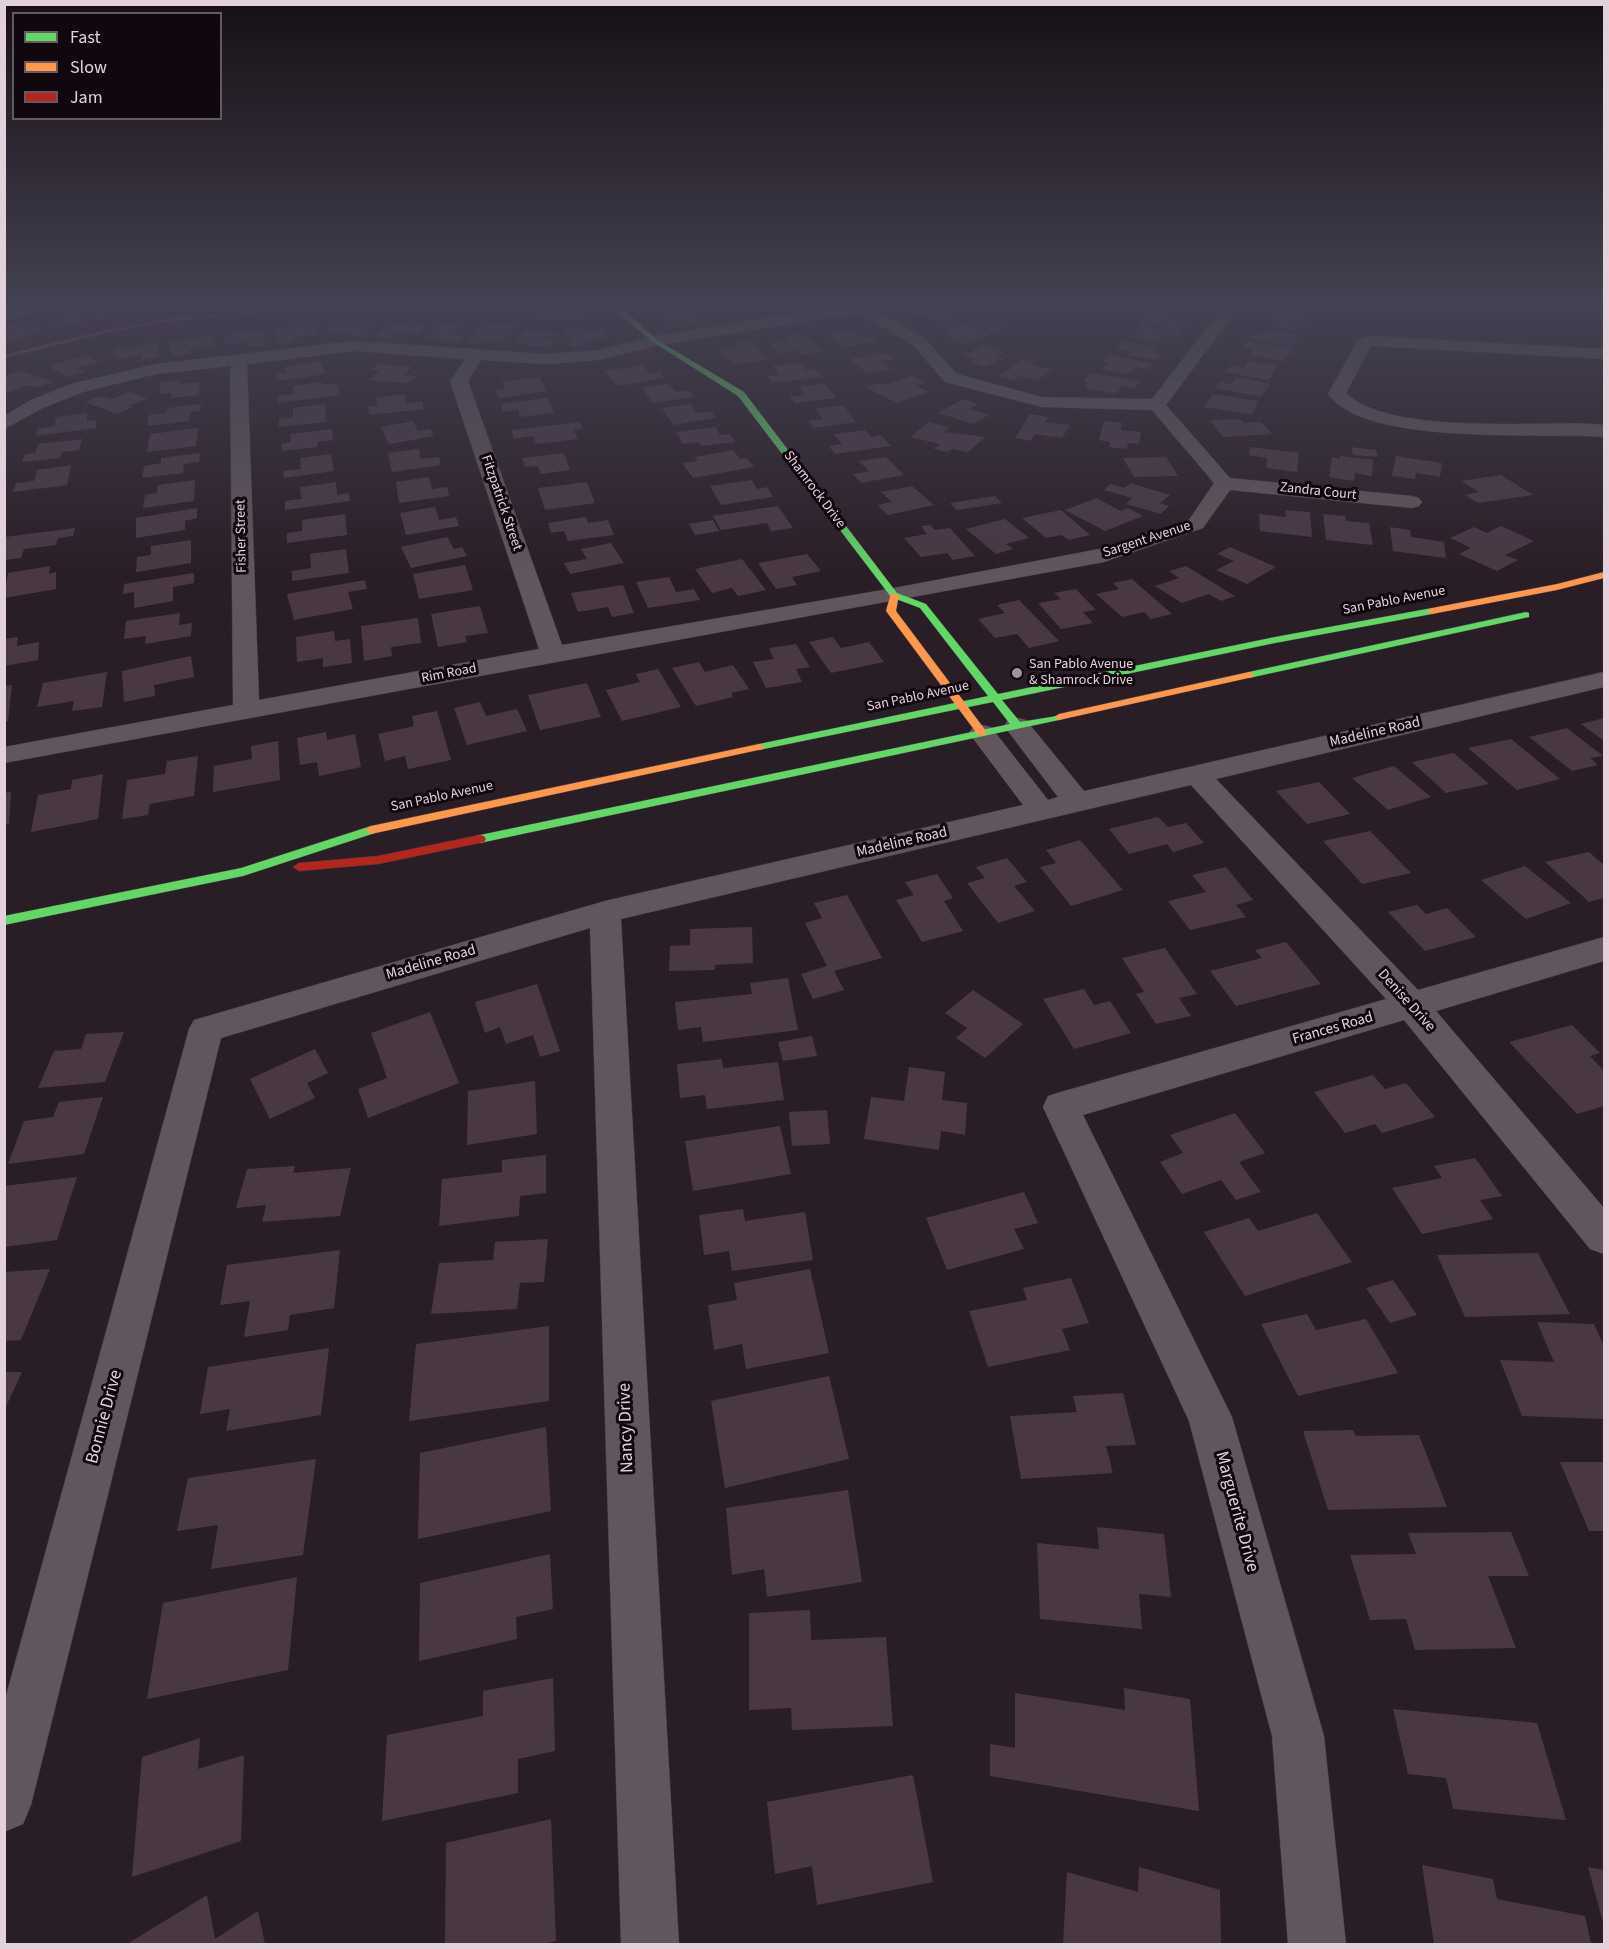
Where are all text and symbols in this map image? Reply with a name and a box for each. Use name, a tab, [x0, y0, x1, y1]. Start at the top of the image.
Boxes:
legend	[12, 12, 222, 120]
text: Fast	[70, 25, 101, 50]
text: Slow	[70, 55, 107, 80]
text: Jam	[70, 85, 103, 110]
street label: Shamrock Drive	[779, 448, 849, 532]
street label: Fitzpatrick Street	[477, 453, 525, 553]
street label: Zandra Court	[1279, 480, 1357, 504]
street label: Fisher Street	[233, 499, 251, 573]
street label: Sargent Avenue	[1101, 518, 1193, 562]
street label: San Pablo Avenue	[1341, 583, 1447, 619]
place label: San Pablo Avenue & Shamrock Drive	[1029, 657, 1133, 690]
street label: Rim Road	[420, 660, 478, 688]
marker: San Pablo Avenue & Shamrock Drive	[1010, 666, 1024, 680]
street label: San Pablo Avenue	[865, 678, 971, 716]
street label: Madeline Road	[1328, 714, 1422, 752]
street label: San Pablo Avenue	[389, 778, 495, 816]
street label: Madeline Road	[855, 824, 949, 862]
street label: Madeline Road	[384, 942, 478, 984]
street label: Denise Drive	[1373, 966, 1439, 1036]
street label: Frances Road	[1291, 1009, 1375, 1049]
street label: Bonnie Drive	[82, 1368, 128, 1466]
street label: Nancy Drive	[615, 1383, 639, 1473]
street label: Marguerite Drive	[1210, 1449, 1262, 1575]

